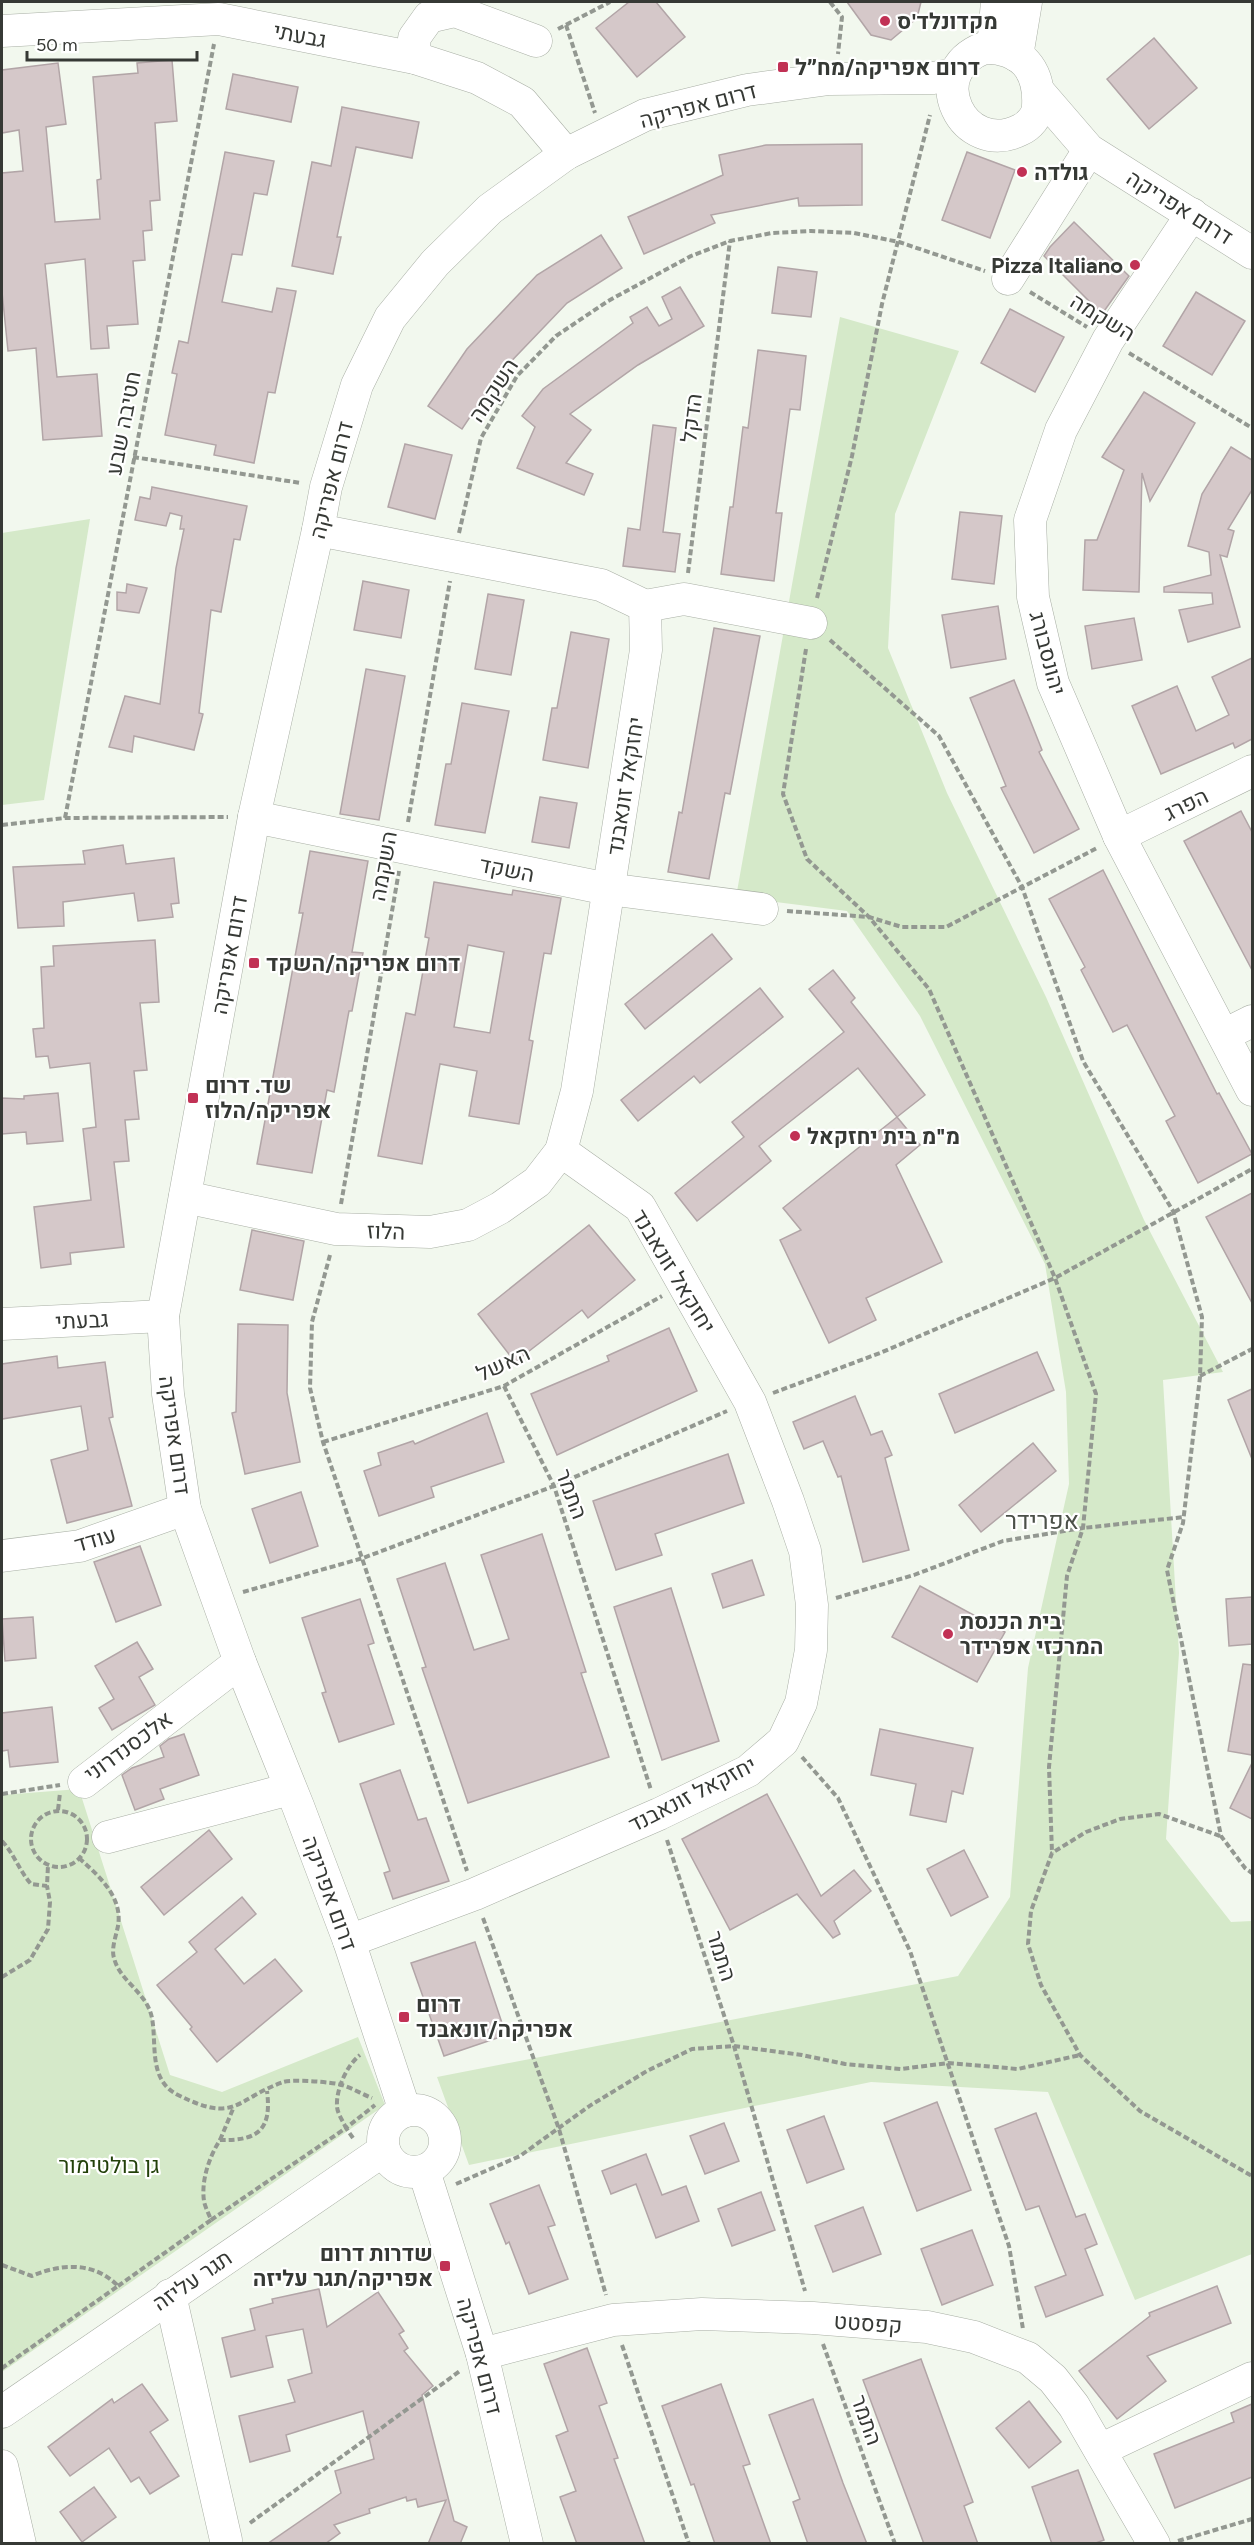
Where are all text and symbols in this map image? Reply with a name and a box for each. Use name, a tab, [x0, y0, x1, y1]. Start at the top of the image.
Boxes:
place label: מקדונלד'ס	[897, 8, 998, 35]
marker: מקדונלד'ס	[878, 14, 892, 28]
street label: גבעתי	[271, 17, 329, 54]
scale bar	[27, 24, 196, 62]
text: 50 m	[36, 34, 78, 56]
place label: דרום אפריקה/מח״ל	[795, 54, 980, 81]
marker: דרום אפריקה/מח״ל	[776, 60, 790, 74]
street label: דרום אפריקה	[637, 77, 760, 134]
place label: גולדה	[1034, 159, 1089, 186]
street label: דרום אפריקה	[1122, 164, 1238, 251]
marker: גולדה	[1015, 165, 1029, 179]
place label: Pizza Italiano	[991, 252, 1123, 279]
marker: Pizza Italiano	[1128, 258, 1142, 272]
street label: השקמה	[1065, 288, 1140, 347]
street label: השקמה	[463, 353, 524, 427]
street label: חטיבה שבע	[100, 369, 147, 477]
street label: הדקל	[675, 392, 708, 444]
street label: דרום אפריקה	[304, 419, 359, 542]
street label: יהונסבורג	[1023, 608, 1072, 698]
street label: יחזקאל זונאבנד	[601, 715, 650, 857]
street label: הפרג	[1160, 782, 1213, 827]
street label: השקמה	[364, 829, 403, 903]
street label: השקד	[477, 851, 537, 888]
street label: דרום אפריקה	[206, 894, 253, 1017]
place label: דרום אפריקה/השקד	[266, 950, 460, 977]
marker: דרום אפריקה/השקד	[247, 956, 261, 970]
place label: שד. דרום אפריקה/הלוז	[205, 1072, 331, 1124]
marker: שד. דרום אפריקה/הלוז	[186, 1091, 200, 1105]
place label: מ"מ בית יחזקאל	[807, 1123, 960, 1150]
marker: מ"מ בית יחזקאל	[788, 1129, 802, 1143]
street label: יחזקאל זונאבנד	[626, 1204, 721, 1338]
street label: הלוז	[366, 1217, 406, 1246]
street label: גבעתי	[55, 1306, 109, 1335]
street label: האשל	[472, 1339, 534, 1387]
street label: דרום אפריקה	[153, 1374, 196, 1496]
street label: התמר	[550, 1465, 593, 1523]
district label: אפרידר	[1005, 1506, 1079, 1535]
street label: עודד	[71, 1521, 119, 1558]
place label: בית הכנסת המרכזי אפרידר	[960, 1608, 1103, 1660]
marker: בית הכנסת המרכזי אפרידר	[941, 1627, 955, 1641]
street label: אלכסנדרוני	[79, 1705, 178, 1787]
street label: יחזקאל זונאבנד	[624, 1751, 761, 1838]
street label: דרום אפריקה	[296, 1832, 363, 1954]
street label: התמר	[701, 1928, 742, 1985]
place label: דרום אפריקה/זונאבנד	[416, 1991, 573, 2043]
marker: דרום אפריקה/זונאבנד	[397, 2010, 411, 2024]
park label: גן בולטימור	[58, 2152, 160, 2179]
place label: שדרות דרום אפריקה/תגר עליזה	[253, 2240, 433, 2292]
street label: תגר עליזה	[147, 2244, 237, 2317]
marker: שדרות דרום אפריקה/תגר עליזה	[438, 2259, 452, 2273]
street label: דרום אפריקה	[451, 2295, 508, 2418]
street label: קפסטט	[833, 2308, 903, 2339]
street label: התמר	[845, 2391, 888, 2449]

